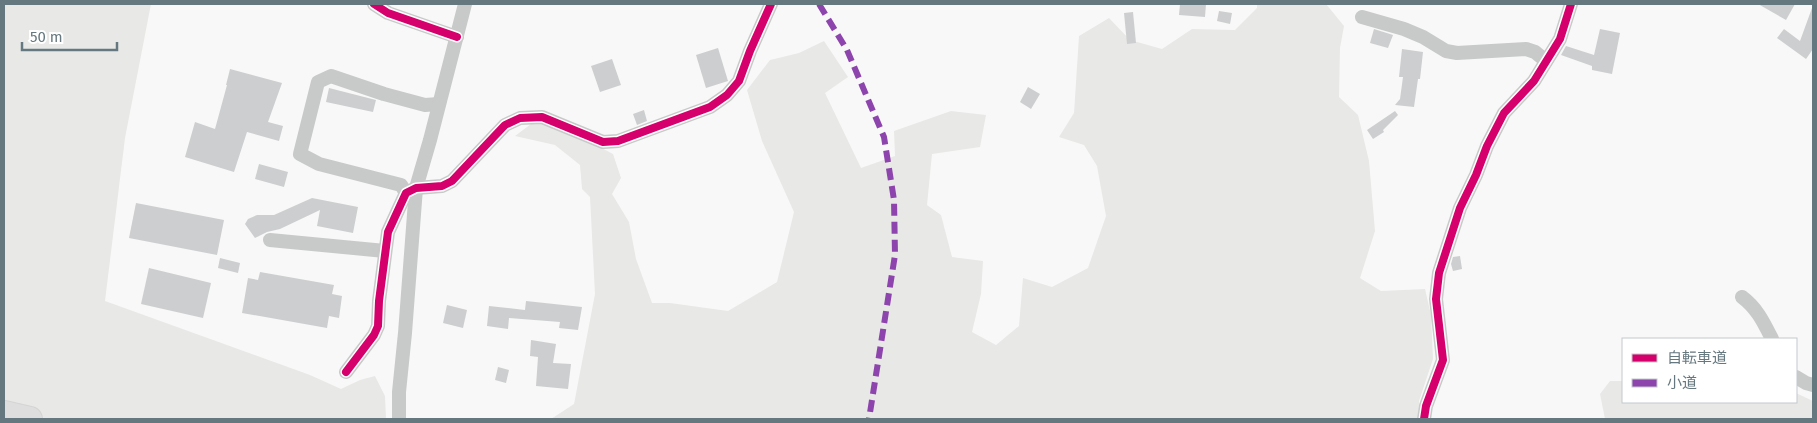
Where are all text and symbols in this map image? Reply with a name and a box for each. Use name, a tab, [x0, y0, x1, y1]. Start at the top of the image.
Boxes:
scale bar	[22, 20, 118, 52]
text: 50 m	[30, 28, 63, 46]
legend	[1622, 338, 1797, 403]
text: 自転車道	[1667, 349, 1727, 367]
text: 小道	[1667, 374, 1697, 392]

